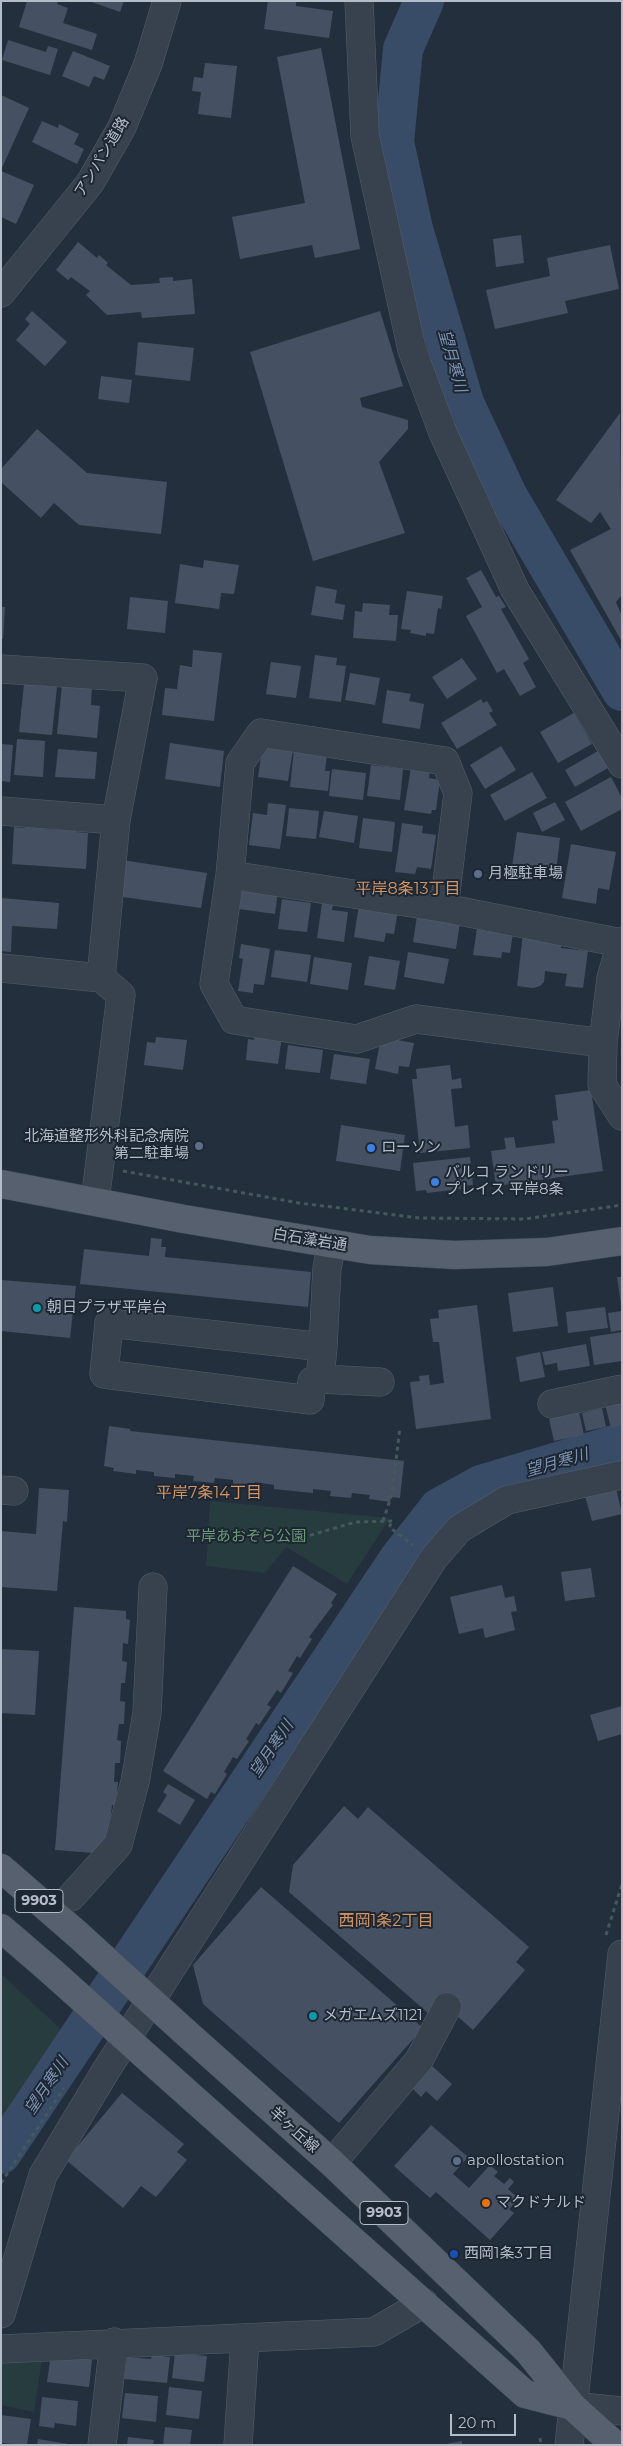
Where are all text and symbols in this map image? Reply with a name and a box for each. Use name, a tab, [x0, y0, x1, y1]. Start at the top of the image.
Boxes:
street label: アンパン道路	[71, 114, 133, 200]
water label: 望月寒川	[434, 328, 470, 394]
place label: 月極駐車場	[488, 865, 563, 883]
marker: 月極駐車場	[472, 868, 484, 880]
district label: 平岸8条13丁目	[355, 879, 461, 899]
place label: 北海道整形外科記念病院 第二駐車場	[24, 1128, 189, 1163]
place label: ローソン	[381, 1139, 441, 1157]
marker: 北海道整形外科記念病院 第二駐車場	[193, 1140, 205, 1152]
marker: ローソン	[365, 1142, 377, 1154]
place label: バルコ ランドリー プレイス 平岸8条	[445, 1164, 569, 1199]
marker: バルコ ランドリー プレイス 平岸8条	[429, 1176, 441, 1188]
street label: 白石藻岩通	[272, 1225, 348, 1255]
place label: 朝日プラザ平岸台	[47, 1299, 167, 1317]
marker: 朝日プラザ平岸台	[31, 1302, 43, 1314]
water label: 望月寒川	[524, 1445, 590, 1481]
district label: 平岸7条14丁目	[156, 1483, 262, 1503]
park label: 平岸あおぞら公園	[186, 1528, 306, 1546]
water label: 望月寒川	[246, 1717, 298, 1781]
road number: 9903	[15, 1890, 63, 1912]
district label: 西岡1条2丁目	[339, 1911, 433, 1931]
place label: メガエムズ1121	[323, 2007, 423, 2025]
marker: メガエムズ1121	[307, 2010, 319, 2022]
water label: 望月寒川	[21, 2054, 73, 2118]
street label: 羊ヶ丘線	[266, 2103, 322, 2157]
place label: apollostation	[467, 2152, 565, 2170]
marker: apollostation	[451, 2155, 463, 2167]
place label: マクドナルド	[496, 2194, 586, 2212]
marker: マクドナルド	[480, 2197, 492, 2209]
road number: 9903	[360, 2202, 408, 2224]
place label: 西岡1条3丁目	[464, 2245, 553, 2263]
marker: 西岡1条3丁目	[448, 2248, 460, 2260]
scale bar	[453, 2404, 519, 2436]
text: 20 m	[458, 2413, 496, 2432]

